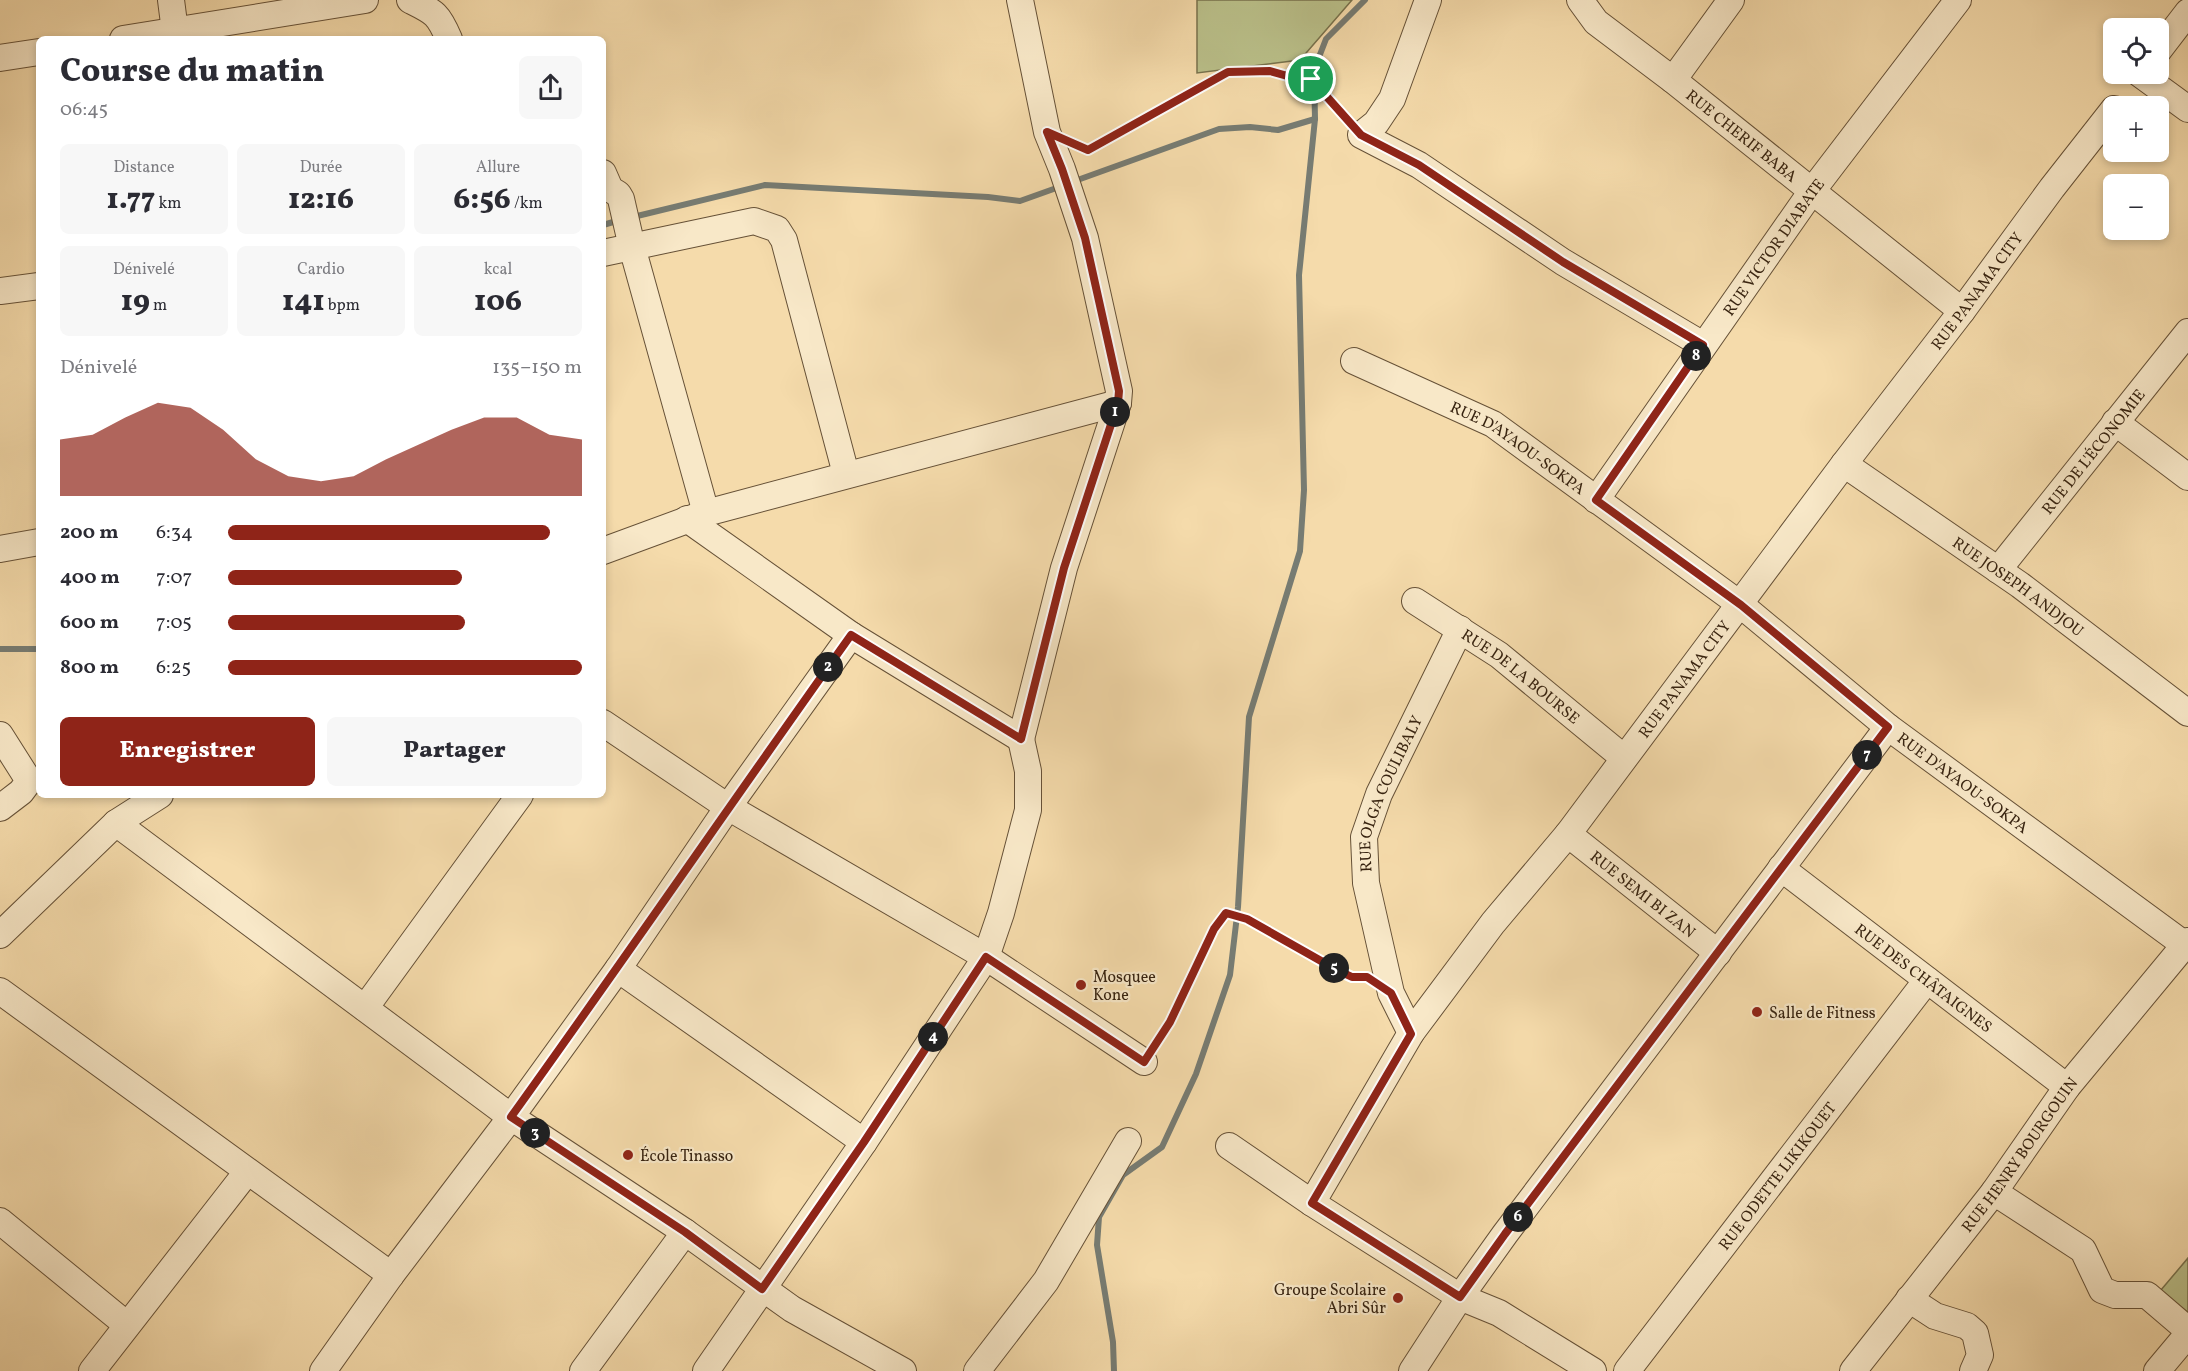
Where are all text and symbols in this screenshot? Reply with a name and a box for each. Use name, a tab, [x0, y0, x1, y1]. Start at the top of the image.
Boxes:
map controls	[2103, 18, 2169, 240]
button: locate	[2103, 18, 2169, 84]
text: Course du matin	[60, 50, 325, 96]
pin	[1285, 53, 1336, 104]
button: share	[519, 56, 582, 119]
icon: arrive	[1294, 62, 1327, 95]
street label: RUE CHERIF BABA	[1680, 85, 1801, 188]
text: 06:45	[60, 96, 108, 124]
button: +	[2103, 96, 2169, 162]
text: Distance	[113, 157, 175, 179]
text: Durée	[300, 157, 342, 179]
text: Allure	[476, 157, 520, 179]
button: −	[2103, 174, 2169, 240]
street label: RUE VICTOR DIABATE	[1719, 175, 1831, 321]
text: 1.77	[107, 179, 155, 221]
text: 12:16	[288, 179, 354, 221]
text: 6:56	[453, 179, 511, 221]
text: km	[155, 193, 181, 215]
text: /km	[511, 193, 543, 215]
street label: RUE PANAMA CITY	[1927, 228, 2029, 355]
text: Dénivelé	[113, 259, 175, 281]
text: Cardio	[297, 259, 345, 281]
text: kcal	[484, 259, 512, 281]
text: 19	[121, 281, 150, 323]
text: 141	[282, 281, 325, 323]
text: 106	[474, 281, 522, 323]
text: m	[150, 295, 167, 317]
text: bpm	[325, 295, 360, 317]
pin: 8	[1681, 341, 1711, 371]
text: 8	[1692, 345, 1700, 367]
text: Dénivelé	[60, 354, 137, 382]
text: 135–150 m	[492, 354, 582, 382]
street label: RUE DE L'ÉCONOMIE	[2038, 385, 2151, 520]
pin: 1	[1100, 397, 1130, 427]
street label: RUE D'AYAOU-SOKPA	[1446, 397, 1589, 501]
text: 1	[1112, 401, 1118, 423]
text: 200 m	[60, 519, 118, 547]
text: 6:34	[156, 519, 193, 547]
street label: RUE JOSEPH ANDJOU	[1947, 533, 2088, 643]
text: 400 m	[60, 564, 120, 592]
text: 7:07	[156, 564, 192, 592]
text: 600 m	[60, 609, 119, 637]
text: 7:05	[156, 609, 192, 637]
street label: RUE PANAMA CITY	[1634, 617, 1737, 743]
street label: RUE DE LA BOURSE	[1457, 625, 1584, 730]
pin: 2	[813, 652, 843, 682]
text: 800 m	[60, 654, 119, 682]
text: 6:25	[156, 654, 191, 682]
text: 2	[824, 656, 832, 678]
street label: RUE OLGA COULIBALY	[1355, 712, 1429, 873]
button: Enregistrer	[60, 717, 315, 786]
button: Partager	[327, 717, 582, 786]
street label: RUE D'AYAOU-SOKPA	[1892, 728, 2032, 839]
pin: 7	[1852, 740, 1882, 770]
text: 7	[1863, 744, 1871, 766]
street label: RUE SEMI BI ZAN	[1585, 847, 1699, 944]
street label: RUE DES CHÂTAIGNES	[1849, 919, 1996, 1039]
pin: 5	[1319, 953, 1349, 983]
text: 5	[1330, 957, 1338, 979]
place label: Mosquee Kone	[1093, 967, 1156, 1007]
marker: Mosquee Kone	[1074, 978, 1088, 992]
place label: Salle de Fitness	[1769, 1003, 1876, 1025]
marker: Salle de Fitness	[1750, 1005, 1764, 1019]
pin: 4	[918, 1022, 948, 1052]
text: 4	[928, 1026, 938, 1048]
street label: RUE HENRY BOURGOUIN	[1957, 1073, 2084, 1238]
street label: RUE ODETTE LIKIKOUET	[1714, 1098, 1842, 1256]
pin: 3	[520, 1118, 550, 1148]
text: 3	[531, 1122, 539, 1144]
place label: École Tinasso	[640, 1146, 733, 1168]
marker: École Tinasso	[621, 1148, 635, 1162]
pin: 6	[1503, 1202, 1533, 1232]
text: 6	[1514, 1206, 1522, 1228]
place label: Groupe Scolaire Abri Sûr	[1274, 1280, 1386, 1320]
marker: Groupe Scolaire Abri Sûr	[1391, 1291, 1405, 1305]

